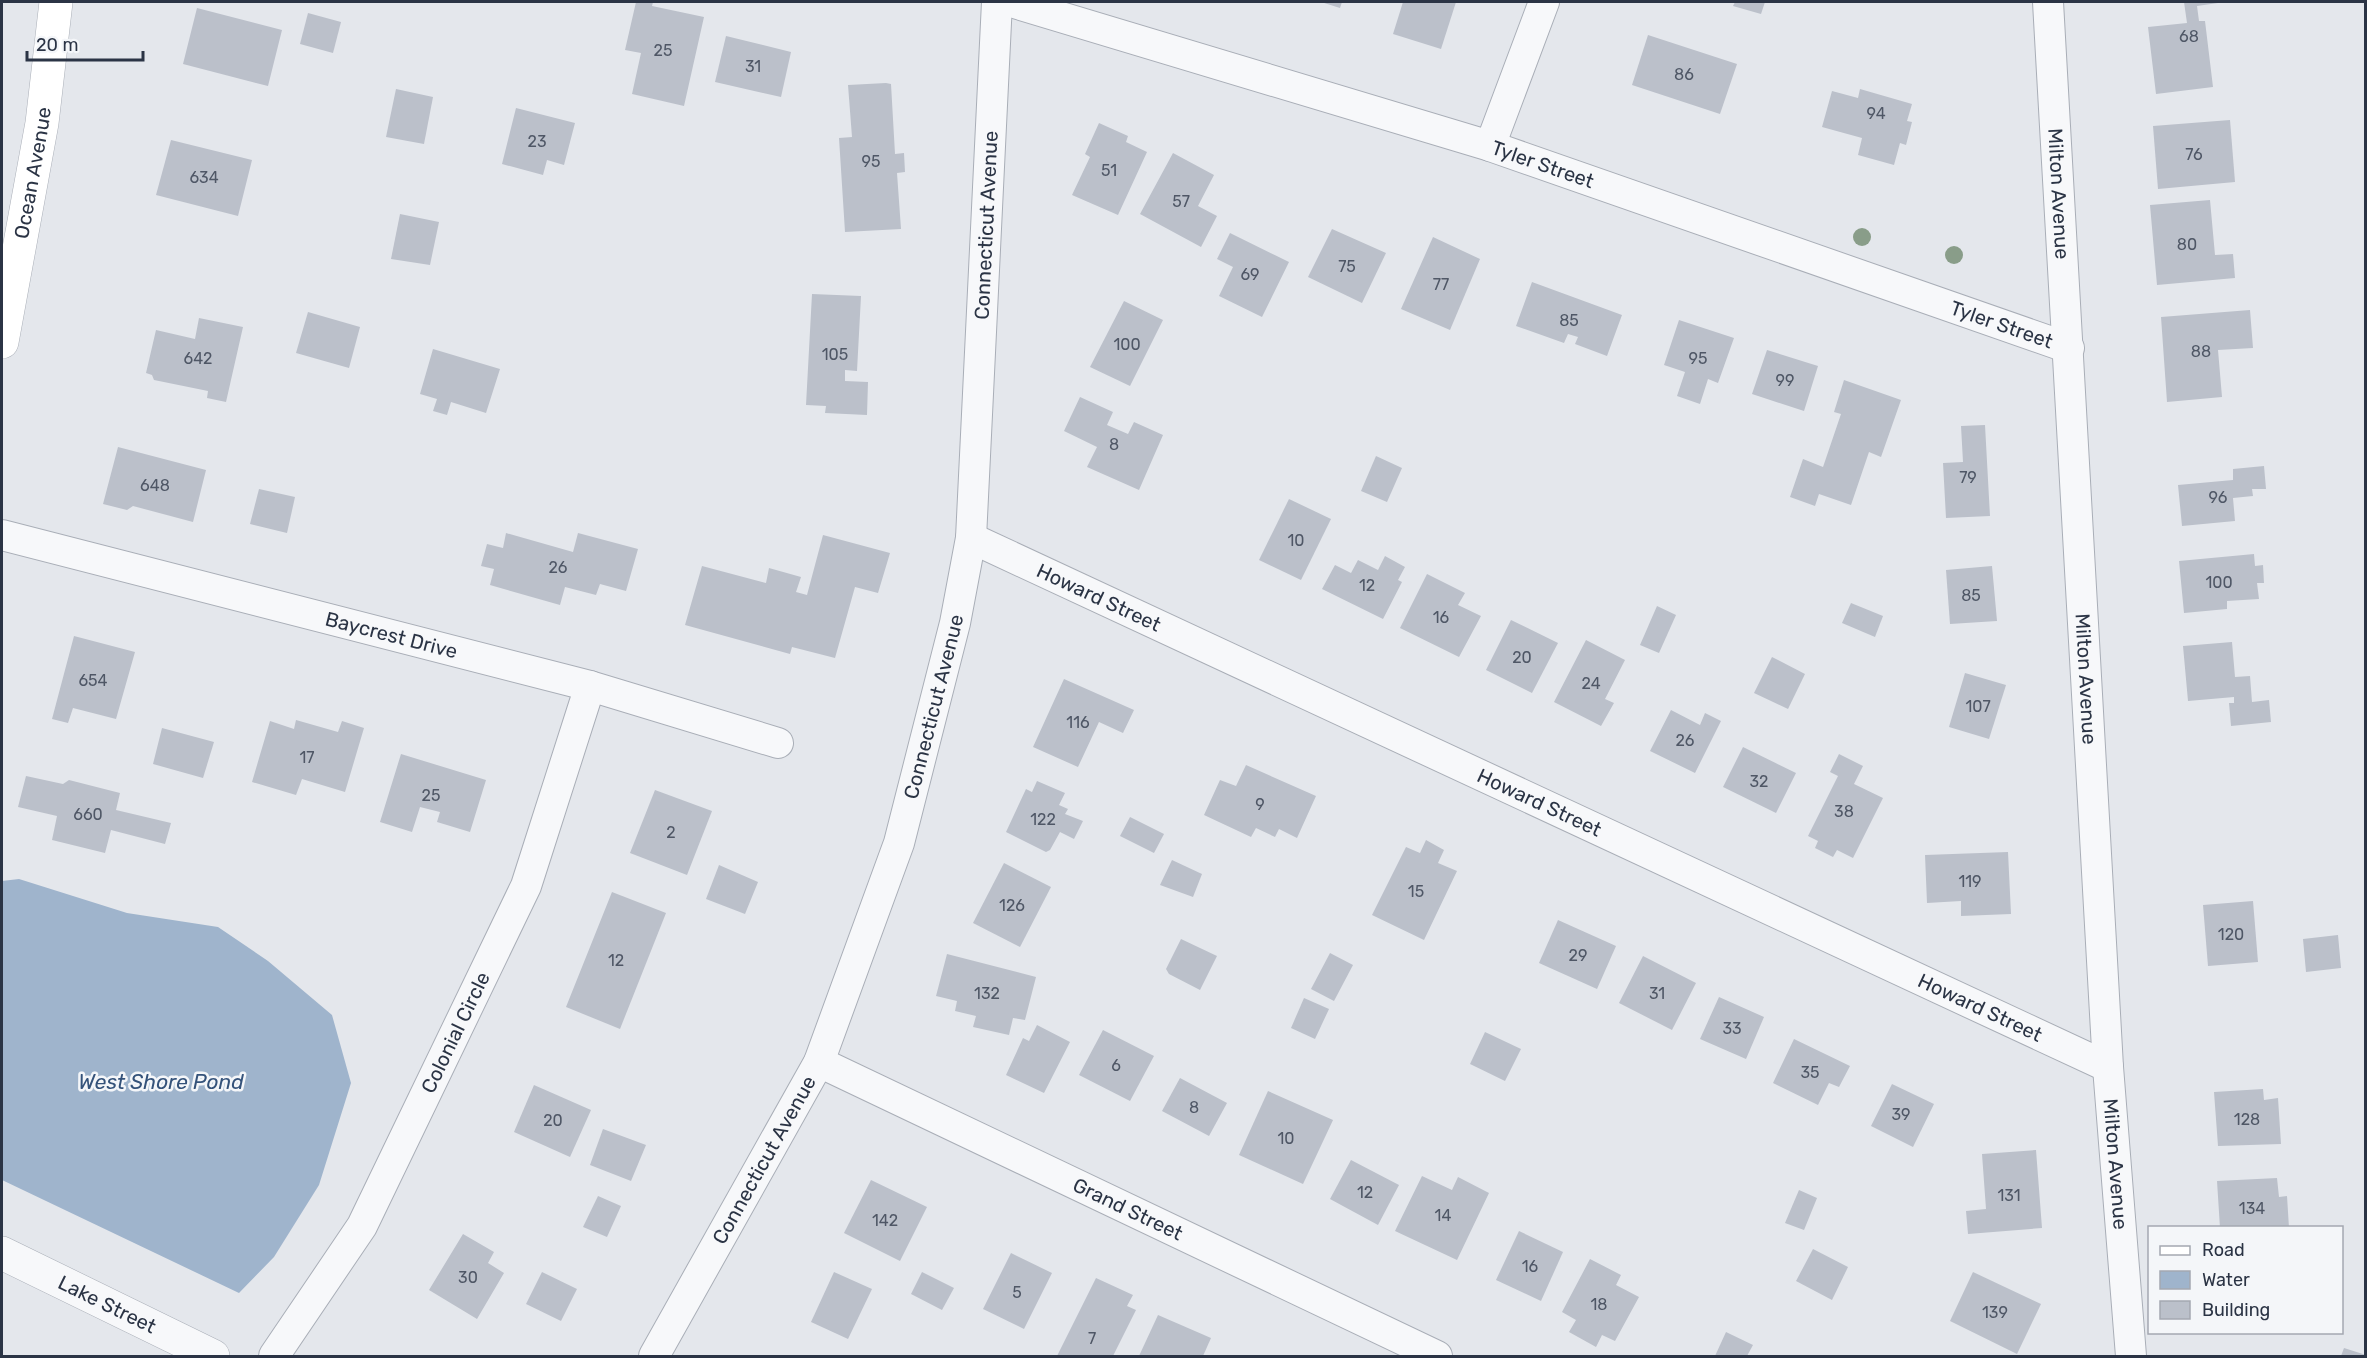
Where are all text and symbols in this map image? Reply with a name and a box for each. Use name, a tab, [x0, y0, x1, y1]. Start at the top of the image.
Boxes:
scale bar	[27, 24, 142, 62]
house number: 68	[2179, 27, 2199, 46]
text: 20 m	[36, 34, 78, 56]
house number: 25	[654, 41, 672, 60]
house number: 31	[745, 57, 761, 76]
house number: 86	[1674, 65, 1694, 84]
house number: 94	[1866, 104, 1886, 123]
street label: Ocean Avenue	[9, 106, 56, 241]
street label: Milton Avenue	[2043, 127, 2074, 260]
street label: Connecticut Avenue	[970, 130, 1003, 320]
house number: 23	[527, 132, 547, 151]
street label: Tyler Street	[1488, 135, 1597, 193]
house number: 76	[2185, 145, 2203, 164]
house number: 95	[862, 152, 881, 171]
house number: 51	[1101, 161, 1117, 180]
house number: 634	[189, 168, 219, 187]
house number: 57	[1172, 192, 1190, 211]
house number: 80	[2177, 235, 2197, 254]
house number: 75	[1338, 257, 1356, 276]
house number: 69	[1240, 265, 1260, 284]
house number: 77	[1433, 275, 1449, 294]
street label: Tyler Street	[1947, 296, 2056, 353]
house number: 85	[1559, 311, 1579, 330]
house number: 100	[1113, 335, 1141, 354]
house number: 88	[2191, 342, 2211, 361]
house number: 105	[822, 345, 848, 364]
house number: 642	[184, 349, 212, 368]
house number: 95	[1689, 349, 1708, 368]
house number: 99	[1776, 371, 1794, 390]
house number: 8	[1109, 435, 1119, 454]
house number: 79	[1959, 468, 1977, 487]
house number: 648	[140, 476, 170, 495]
house number: 96	[2209, 488, 2228, 507]
house number: 10	[1287, 531, 1305, 550]
house number: 26	[548, 558, 568, 577]
street label: Howard Street	[1033, 558, 1165, 637]
house number: 100	[2205, 573, 2233, 592]
house number: 12	[1359, 576, 1375, 595]
house number: 85	[1961, 586, 1981, 605]
street label: Baycrest Drive	[323, 607, 460, 663]
house number: 16	[1433, 608, 1450, 627]
street label: Connecticut Avenue	[899, 613, 968, 801]
street label: Milton Avenue	[2070, 613, 2102, 745]
house number: 20	[1512, 648, 1532, 667]
house number: 654	[78, 671, 108, 690]
house number: 24	[1581, 674, 1601, 693]
house number: 107	[1965, 697, 1991, 716]
house number: 116	[1066, 713, 1090, 732]
house number: 26	[1675, 731, 1695, 750]
house number: 17	[299, 748, 315, 767]
street label: Howard Street	[1474, 763, 1606, 842]
house number: 32	[1749, 772, 1769, 791]
house number: 25	[422, 786, 440, 805]
house number: 9	[1255, 795, 1265, 814]
house number: 38	[1834, 802, 1854, 821]
house number: 660	[73, 805, 103, 824]
house number: 122	[1030, 810, 1056, 829]
house number: 2	[666, 823, 676, 842]
house number: 119	[1958, 872, 1982, 891]
house number: 15	[1408, 882, 1424, 901]
house number: 126	[999, 896, 1025, 915]
house number: 120	[2218, 925, 2244, 944]
house number: 29	[1569, 946, 1587, 965]
house number: 12	[608, 951, 624, 970]
street label: Colonial Circle	[416, 968, 495, 1097]
street label: Howard Street	[1914, 968, 2046, 1047]
house number: 132	[974, 984, 1000, 1003]
house number: 31	[1649, 984, 1665, 1003]
house number: 33	[1722, 1019, 1742, 1038]
house number: 6	[1111, 1056, 1121, 1075]
house number: 35	[1800, 1063, 1820, 1082]
water label: West Shore Pond	[78, 1069, 244, 1094]
street label: Connecticut Avenue	[707, 1071, 821, 1248]
house number: 8	[1189, 1098, 1199, 1117]
street label: Milton Avenue	[2099, 1098, 2133, 1230]
house number: 39	[1891, 1105, 1911, 1124]
house number: 128	[2234, 1110, 2260, 1129]
house number: 20	[543, 1111, 563, 1130]
house number: 10	[1277, 1129, 1295, 1148]
street label: Grand Street	[1069, 1173, 1187, 1245]
house number: 12	[1357, 1183, 1373, 1202]
house number: 131	[1997, 1186, 2021, 1205]
house number: 134	[2239, 1199, 2265, 1218]
house number: 14	[1435, 1206, 1451, 1225]
house number: 142	[872, 1211, 898, 1230]
legend	[2148, 1226, 2343, 1334]
text: Road	[2202, 1239, 2245, 1261]
house number: 16	[1522, 1257, 1539, 1276]
house number: 30	[458, 1268, 478, 1287]
text: Water	[2202, 1269, 2250, 1291]
street label: Lake Street	[54, 1270, 160, 1338]
house number: 5	[1012, 1283, 1022, 1302]
house number: 18	[1590, 1295, 1608, 1314]
text: Building	[2202, 1299, 2270, 1321]
house number: 139	[1982, 1303, 2008, 1322]
house number: 7	[1088, 1329, 1096, 1348]

